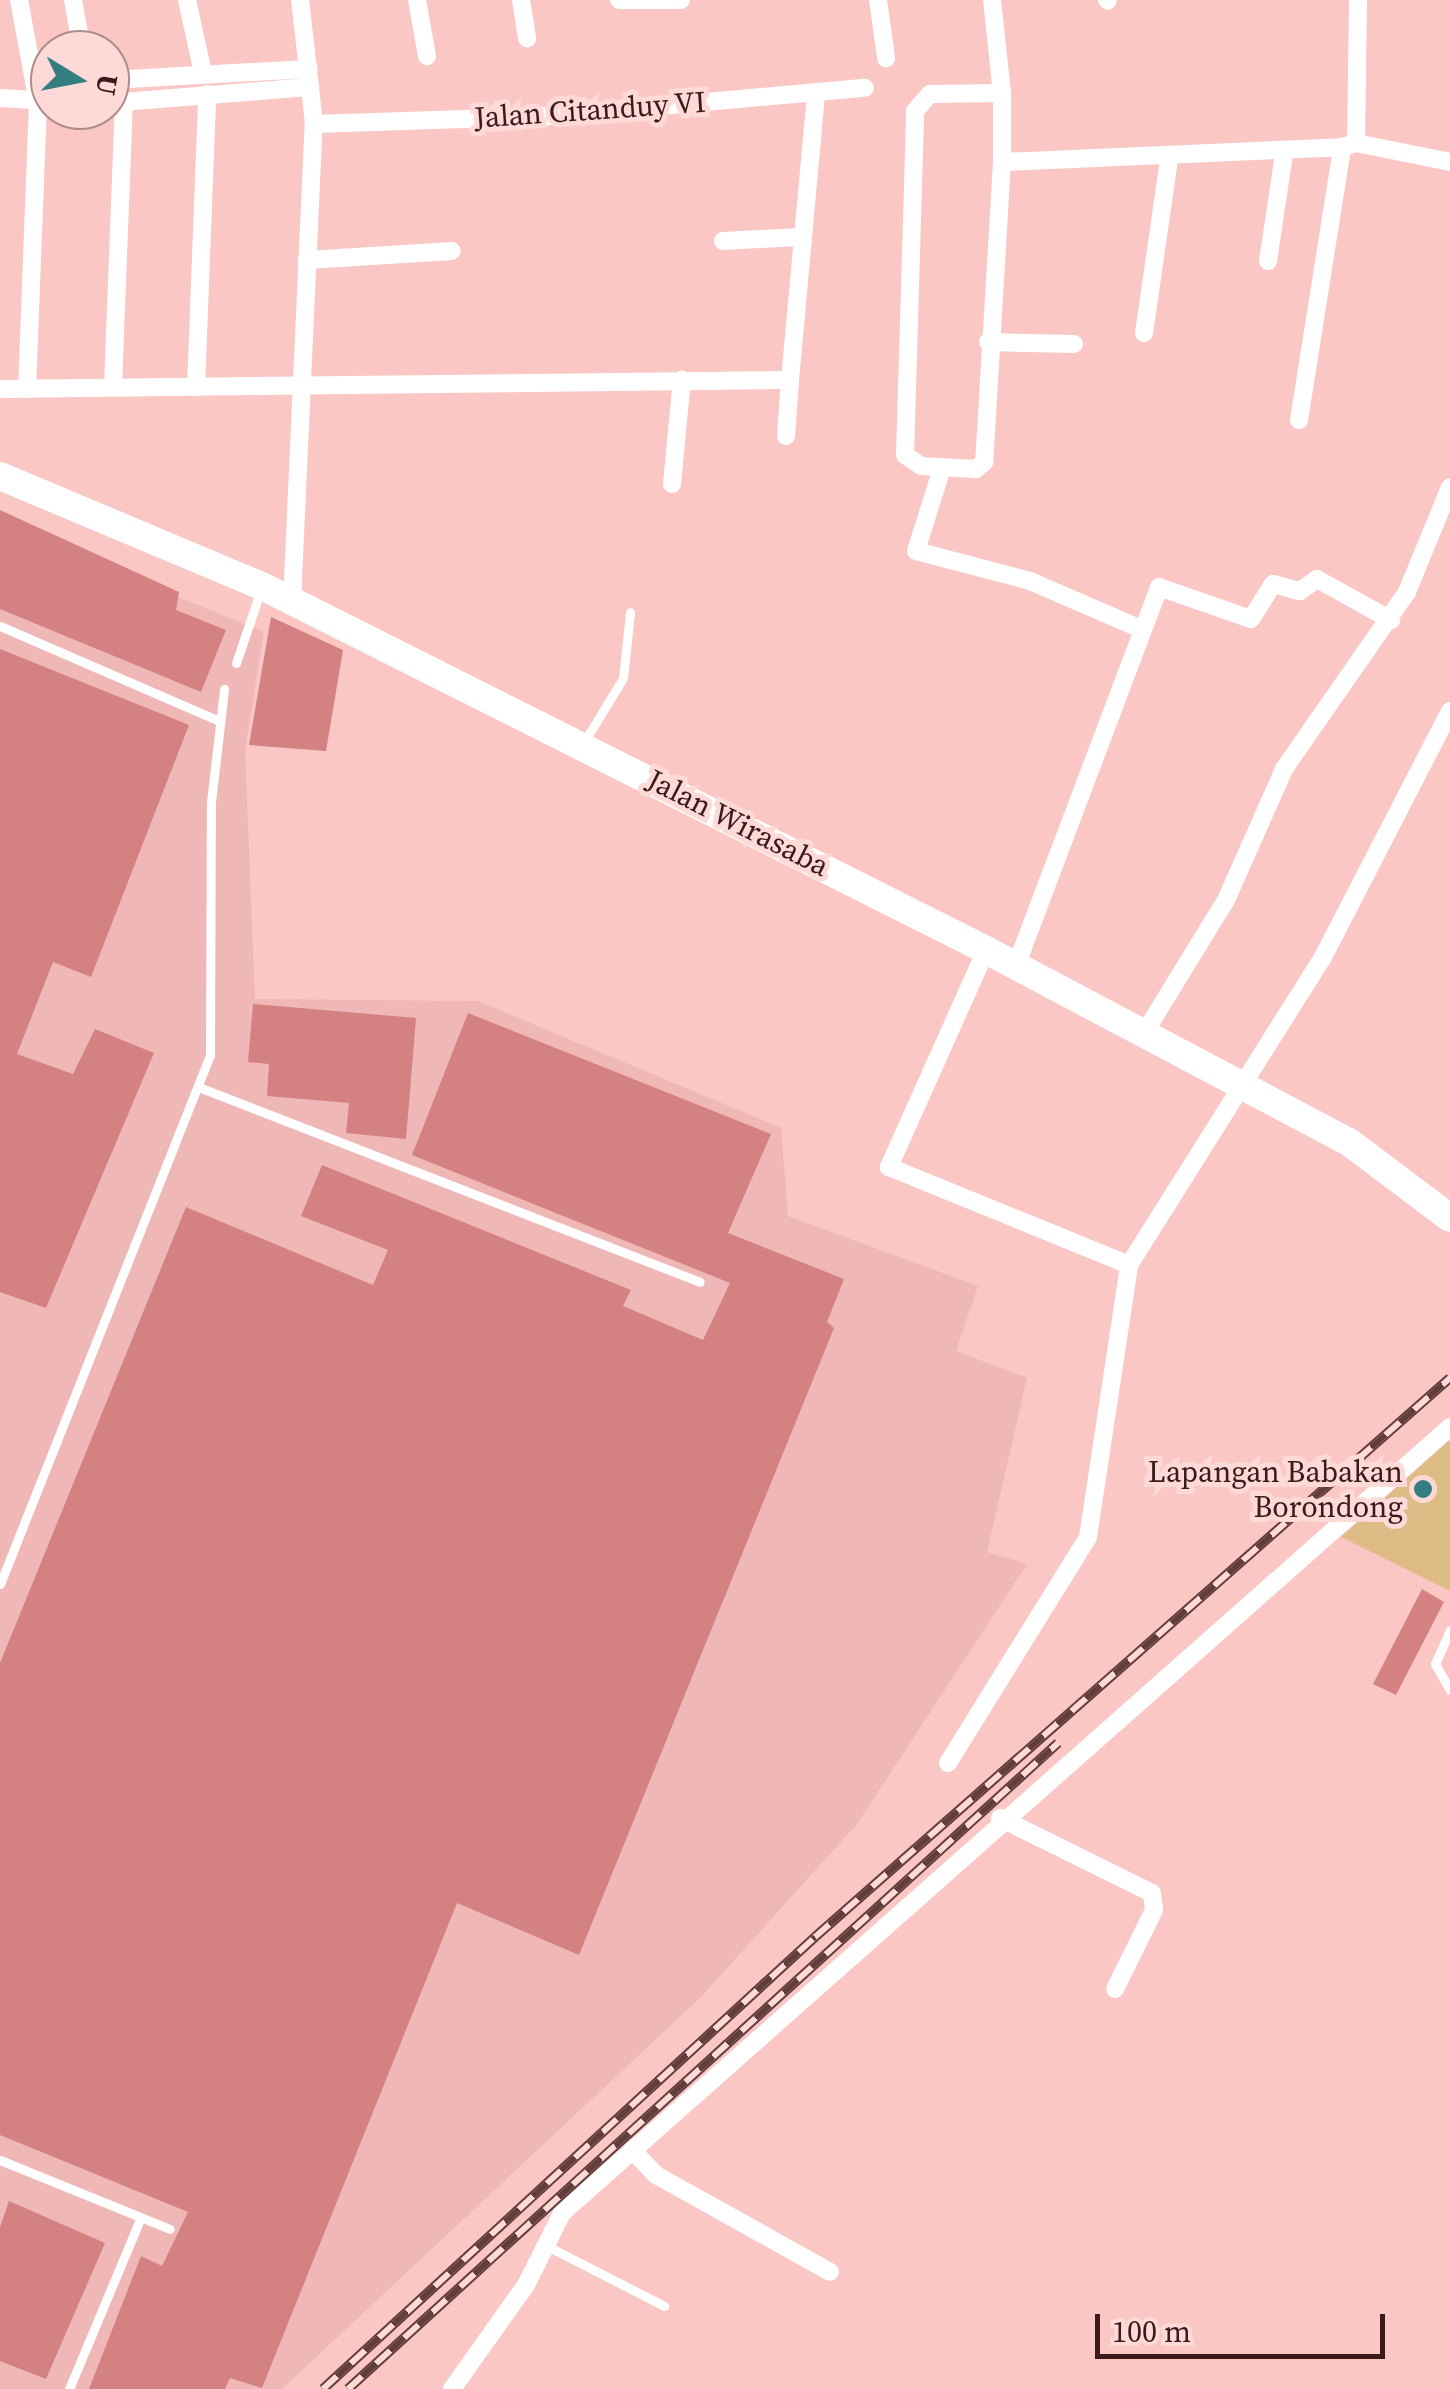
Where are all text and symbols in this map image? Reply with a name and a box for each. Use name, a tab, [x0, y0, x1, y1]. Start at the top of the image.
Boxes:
north arrow	[30, 30, 130, 130]
text: U	[87, 71, 128, 98]
street label: Jalan Citanduy VI	[473, 84, 707, 136]
street label: Jalan Wirasaba	[641, 761, 835, 885]
place label: Lapangan Babakan Borondong	[1148, 1454, 1403, 1524]
marker: Lapangan Babakan Borondong	[1412, 1478, 1434, 1500]
scale bar	[1100, 2294, 1390, 2356]
text: 100 m	[1112, 2311, 1191, 2352]

